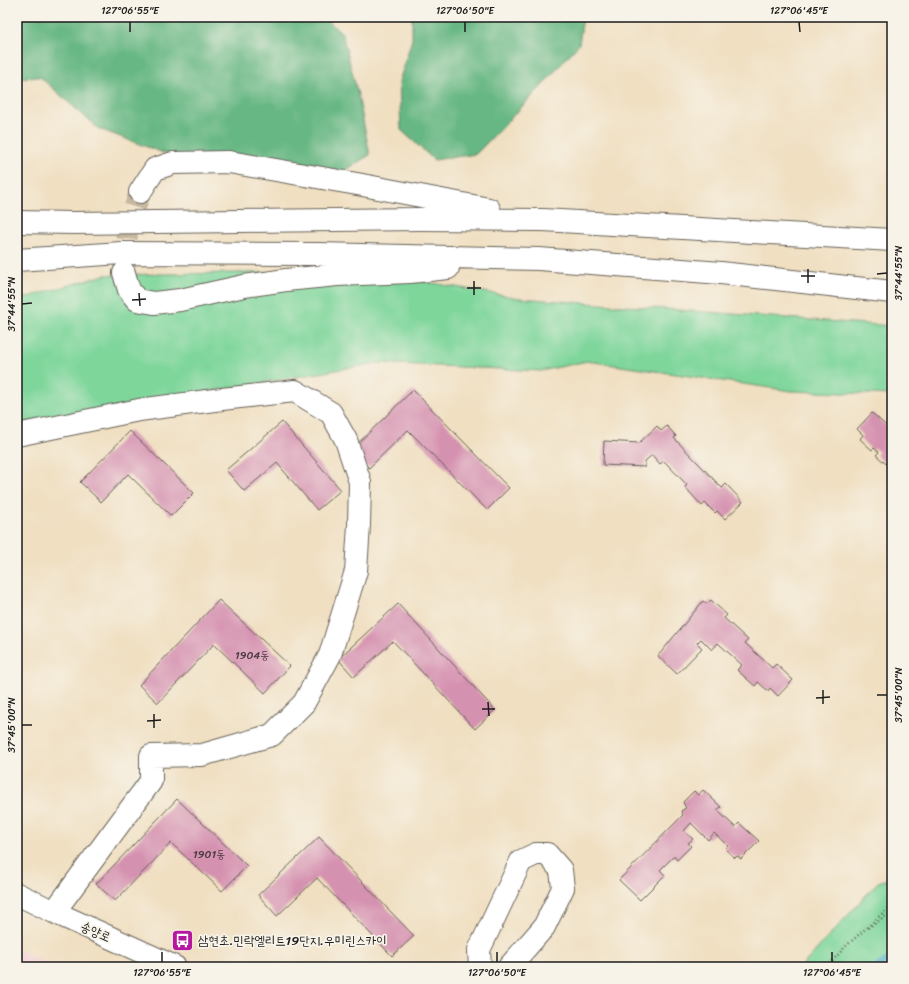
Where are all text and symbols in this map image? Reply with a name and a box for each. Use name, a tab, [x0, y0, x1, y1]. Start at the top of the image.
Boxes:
text: 127°06'55"E	[101, 2, 160, 20]
text: 127°06'50"E	[436, 2, 495, 20]
text: 127°06'45"E	[770, 2, 829, 20]
text: 37°44'55"N	[890, 245, 908, 301]
text: 37°44'55"N	[3, 276, 21, 332]
house number: 1904동	[235, 646, 269, 665]
text: 37°45'00"N	[890, 667, 908, 723]
text: 37°45'00"N	[3, 697, 21, 753]
house number: 1901동	[193, 845, 225, 864]
street label: 송양로	[77, 915, 115, 948]
bus stop icon: 삼현초.민락엘리트19단지.우미린스카이	[170, 927, 196, 953]
place label: 삼현초.민락엘리트19단지.우미린스카이	[198, 929, 387, 952]
text: 127°06'55"E	[133, 964, 192, 982]
text: 127°06'50"E	[468, 964, 527, 982]
text: 127°06'45"E	[803, 964, 862, 982]

